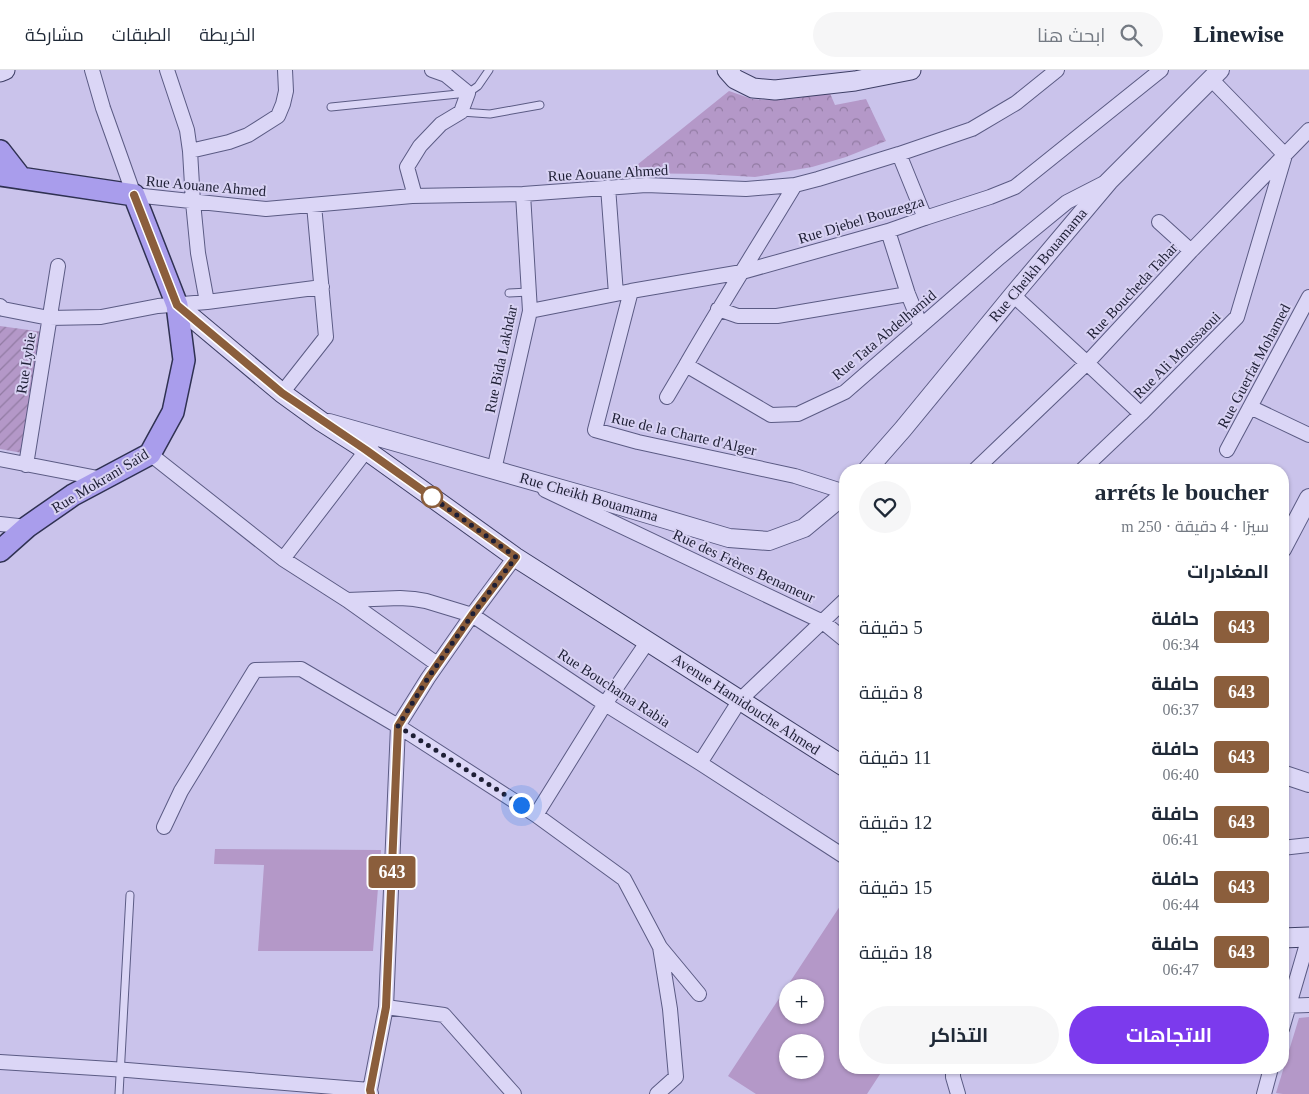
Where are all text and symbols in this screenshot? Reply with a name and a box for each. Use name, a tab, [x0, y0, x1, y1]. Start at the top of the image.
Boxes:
search box	[813, 12, 1163, 57]
icon: search	[1117, 21, 1145, 49]
text: Linewise	[1193, 21, 1284, 47]
text: مشاركة	[25, 25, 84, 45]
text: الطبقات	[112, 25, 171, 45]
text: الخريطة	[199, 25, 256, 45]
text: ابحث هنا	[1037, 25, 1105, 46]
street label: Rue Aouane Ahmed	[547, 162, 669, 184]
street label: Rue Aouane Ahmed	[145, 173, 267, 199]
street label: Rue Djebel Bouzegza	[796, 193, 926, 247]
street label: Rue Cheikh Bouamama	[986, 205, 1090, 325]
street label: Rue Boucheda Tahar	[1083, 240, 1181, 342]
street label: Rue Tata Abdelhamid	[829, 287, 939, 383]
street label: Rue Guerfat Mohamed	[1214, 301, 1294, 431]
street label: Rue Bida Lakhdar	[482, 304, 520, 414]
street label: Rue Ali Moussaoui	[1130, 308, 1224, 402]
street label: Rue Lybie	[13, 331, 39, 395]
street label: Rue de la Charte d'Alger	[610, 410, 758, 458]
street label: Rue Mokrani Saïd	[49, 446, 152, 516]
street label: Rue Cheikh Bouamama	[518, 470, 660, 525]
text: arréts le boucher	[1094, 479, 1269, 505]
button: heart	[859, 481, 911, 533]
unlabelled marker	[421, 486, 443, 508]
text: سيرًا · 4 دقيقة · 250 m	[1121, 518, 1269, 535]
street label: Rue des Frères Benameur	[671, 526, 817, 606]
text: المغادرات	[1187, 561, 1269, 582]
text: حافلة	[1151, 608, 1199, 629]
text: 5 دقيقة	[859, 617, 923, 638]
text: 643	[1228, 617, 1255, 637]
text: 06:34	[1163, 636, 1199, 653]
street label: Rue Bouchama Rabia	[555, 646, 673, 731]
street label: Avenue Hamidouche Ahmed	[669, 650, 823, 758]
text: حافلة	[1151, 673, 1199, 694]
text: 8 دقيقة	[859, 682, 923, 703]
text: 643	[1228, 682, 1255, 702]
text: 06:37	[1163, 701, 1199, 718]
text: حافلة	[1151, 738, 1199, 759]
text: 11 دقيقة	[859, 747, 931, 768]
text: 643	[1228, 747, 1255, 767]
text: 06:40	[1163, 766, 1199, 783]
your location	[509, 793, 534, 818]
text: حافلة	[1151, 803, 1199, 824]
text: 12 دقيقة	[859, 812, 932, 833]
text: 643	[1228, 812, 1255, 832]
text: 06:41	[1163, 831, 1199, 848]
line badge: 643	[363, 856, 421, 888]
text: 643	[379, 862, 406, 882]
text: حافلة	[1151, 868, 1199, 889]
text: 15 دقيقة	[859, 877, 932, 898]
text: 643	[1228, 877, 1255, 897]
text: 06:44	[1163, 896, 1199, 913]
text: حافلة	[1151, 933, 1199, 954]
text: 18 دقيقة	[859, 942, 932, 963]
text: 643	[1228, 942, 1255, 962]
text: 06:47	[1163, 961, 1199, 978]
map controls	[779, 979, 824, 1079]
button: +	[779, 979, 824, 1024]
button: التذاكر	[859, 1006, 1059, 1064]
button: الاتجاهات	[1069, 1006, 1269, 1064]
button: −	[779, 1034, 824, 1079]

